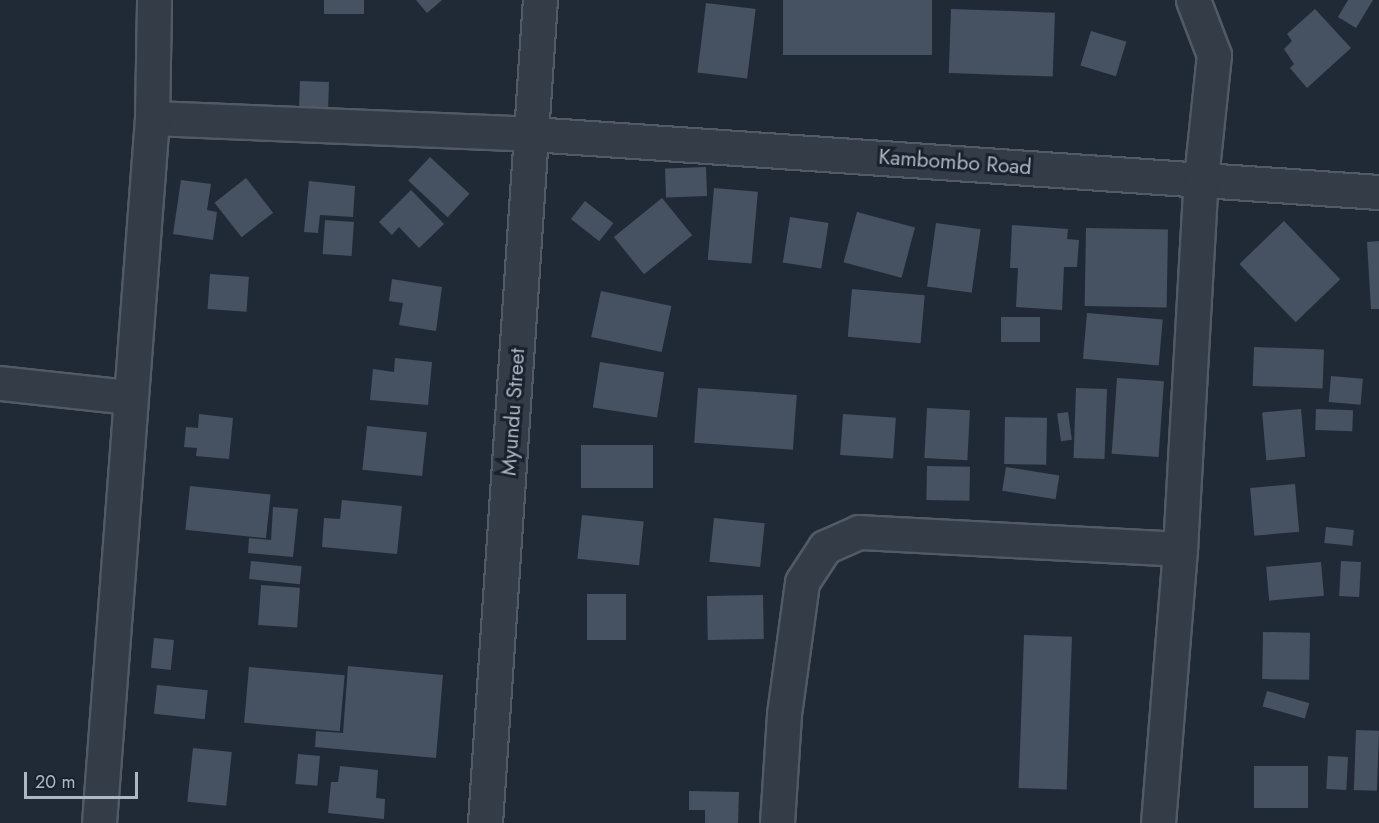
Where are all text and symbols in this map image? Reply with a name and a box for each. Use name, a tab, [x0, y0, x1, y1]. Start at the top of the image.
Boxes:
street label: Kambombo Road	[878, 144, 1032, 180]
street label: Myundu Street	[496, 347, 530, 477]
scale bar	[27, 760, 141, 798]
text: 20 m	[35, 769, 75, 795]

